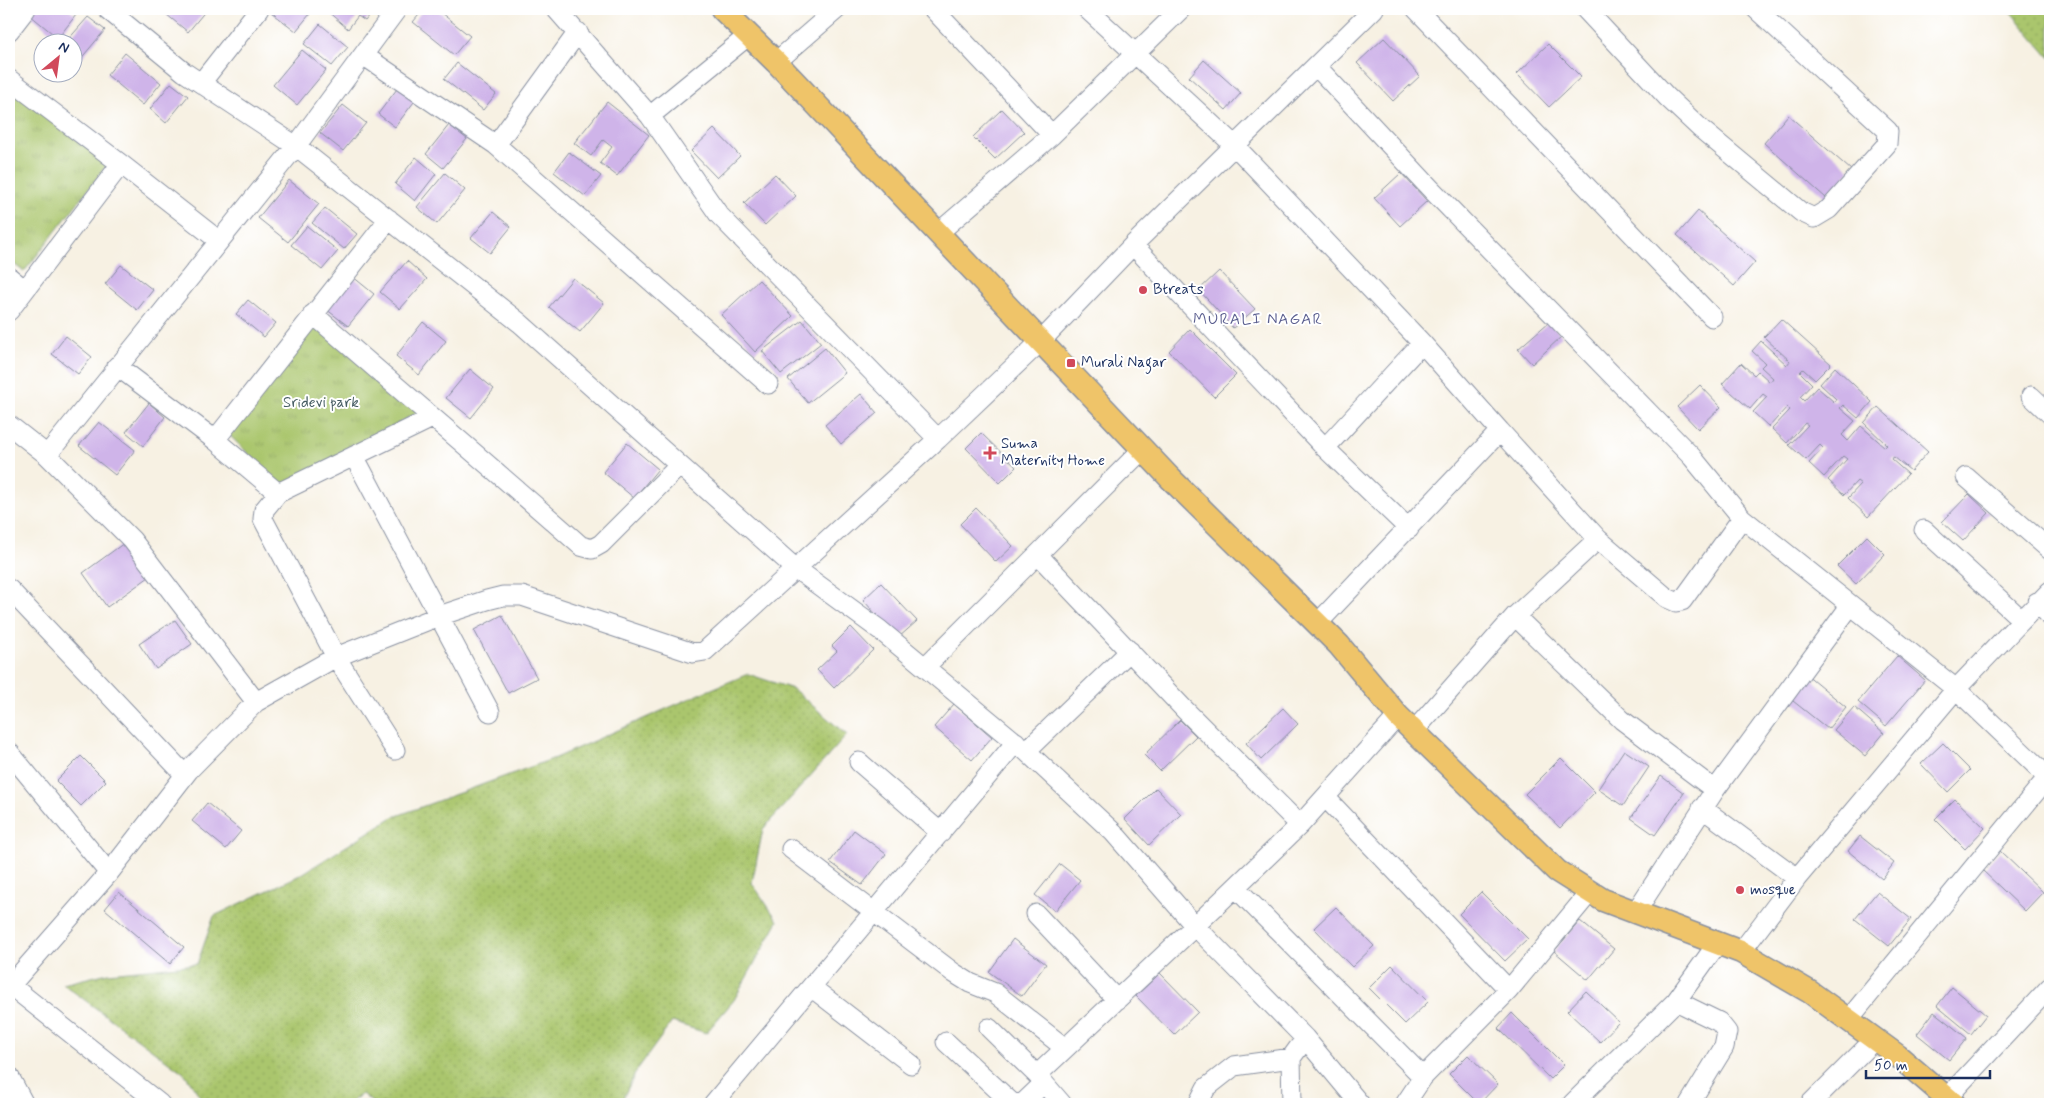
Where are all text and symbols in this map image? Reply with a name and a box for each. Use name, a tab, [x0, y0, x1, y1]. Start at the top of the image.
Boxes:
north arrow	[32, 32, 82, 82]
text: N	[55, 37, 72, 58]
place label: Btreats	[1153, 280, 1204, 300]
marker: Btreats	[1137, 284, 1149, 296]
district label: MURALI NAGAR	[1193, 309, 1323, 330]
place label: Murali Nagar	[1081, 353, 1166, 374]
marker: Murali Nagar	[1065, 357, 1077, 369]
park label: Sridevi park	[283, 393, 359, 413]
place label: Suma Maternity Home	[1001, 434, 1105, 471]
marker: Suma Maternity Home	[983, 446, 997, 460]
place label: mosque	[1750, 880, 1796, 900]
marker: mosque	[1734, 884, 1746, 896]
scale bar	[1866, 1048, 1990, 1080]
text: 50 m	[1874, 1056, 1908, 1076]

